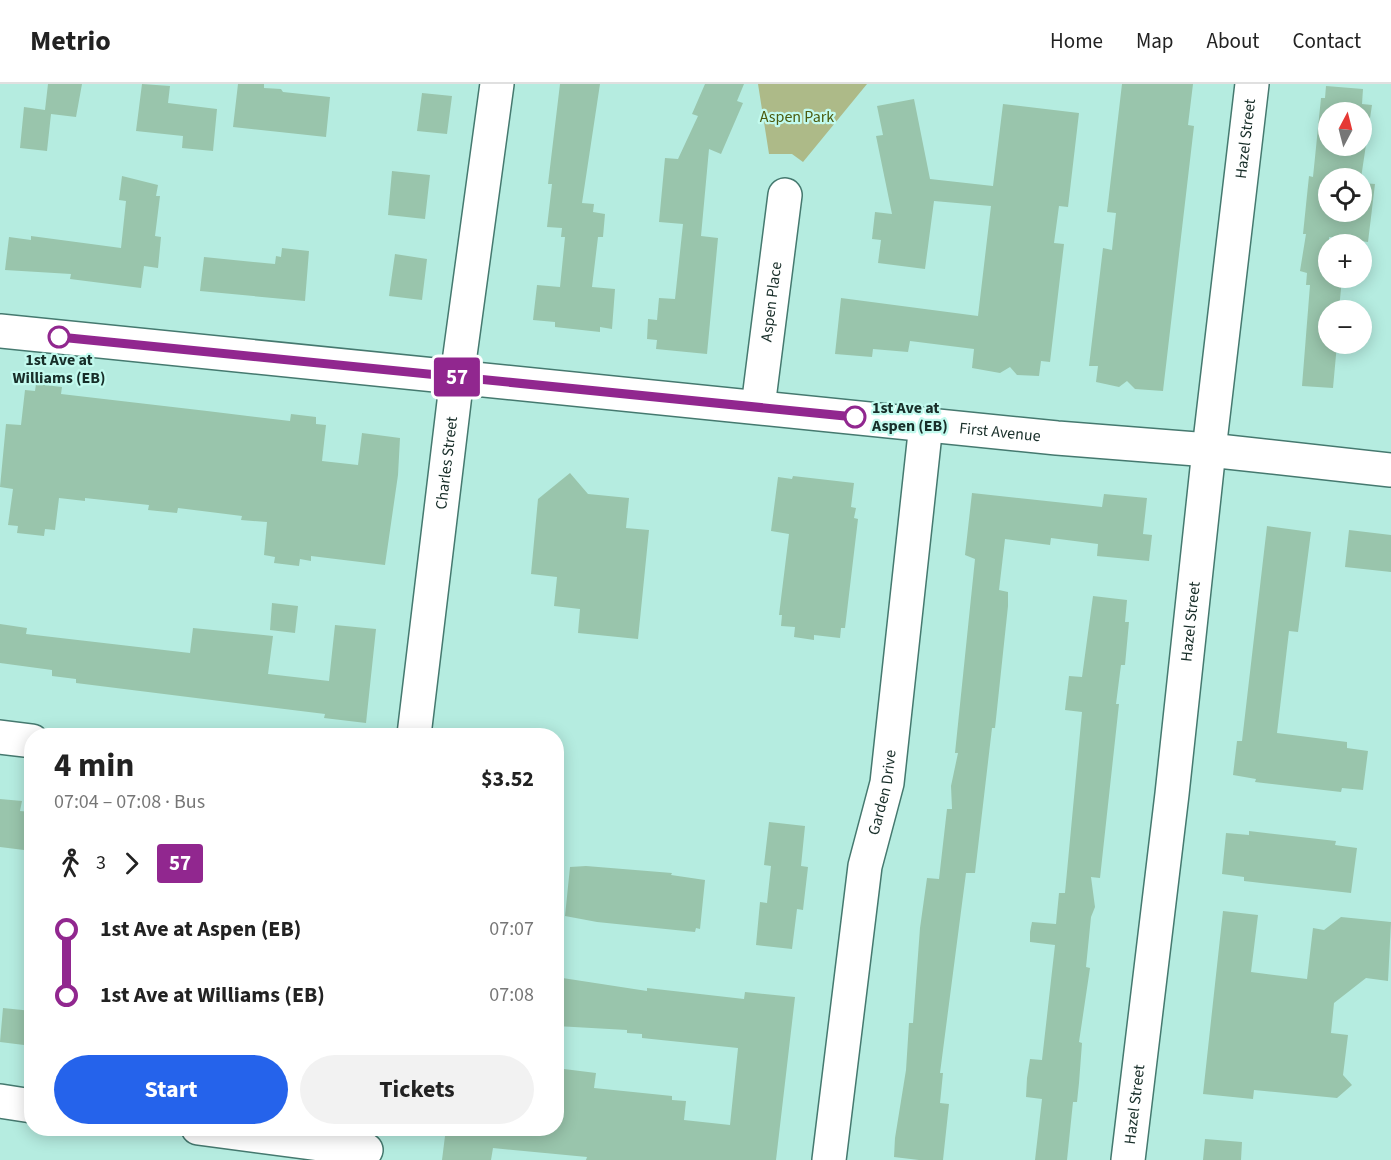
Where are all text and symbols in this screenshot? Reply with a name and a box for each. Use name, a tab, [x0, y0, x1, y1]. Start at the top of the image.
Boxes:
text: Metrio	[30, 21, 111, 61]
text: Home	[1050, 26, 1103, 56]
text: Map	[1136, 26, 1174, 56]
text: About	[1207, 26, 1259, 56]
text: Contact	[1292, 26, 1361, 56]
street label: Hazel Street	[1230, 97, 1261, 180]
north arrow	[1318, 102, 1372, 156]
map controls	[1318, 102, 1372, 354]
park label: Aspen Park	[760, 106, 834, 128]
button: locate	[1318, 168, 1372, 222]
button: +	[1318, 234, 1372, 288]
street label: Aspen Place	[755, 260, 787, 343]
button: −	[1318, 300, 1372, 354]
marker: 1st Ave at Williams (EB)	[48, 326, 70, 348]
place label: 1st Ave at Williams (EB)	[13, 349, 105, 389]
line badge: 57	[430, 358, 484, 396]
text: 57	[446, 362, 468, 392]
place label: 1st Ave at Aspen (EB)	[871, 397, 948, 437]
marker: 1st Ave at Aspen (EB)	[844, 406, 866, 428]
street label: Charles Street	[430, 415, 463, 511]
street label: First Avenue	[958, 417, 1042, 447]
street label: Hazel Street	[1175, 580, 1206, 663]
text: 4 min	[54, 742, 134, 789]
street label: Garden Drive	[863, 749, 902, 838]
text: $3.52	[481, 763, 534, 795]
text: 07:04 – 07:08 · Bus	[54, 788, 205, 816]
icon: walk	[54, 847, 87, 880]
icon: forward	[115, 847, 148, 880]
text: 57	[169, 848, 191, 878]
text: 3	[96, 849, 106, 877]
text: 1st Ave at Aspen (EB)	[100, 913, 301, 945]
text: 07:07	[489, 915, 534, 943]
text: 1st Ave at Williams (EB)	[100, 979, 325, 1011]
text: 07:08	[489, 981, 534, 1009]
button: Start	[54, 1055, 288, 1124]
button: Tickets	[300, 1055, 534, 1124]
street label: Hazel Street	[1119, 1063, 1150, 1146]

